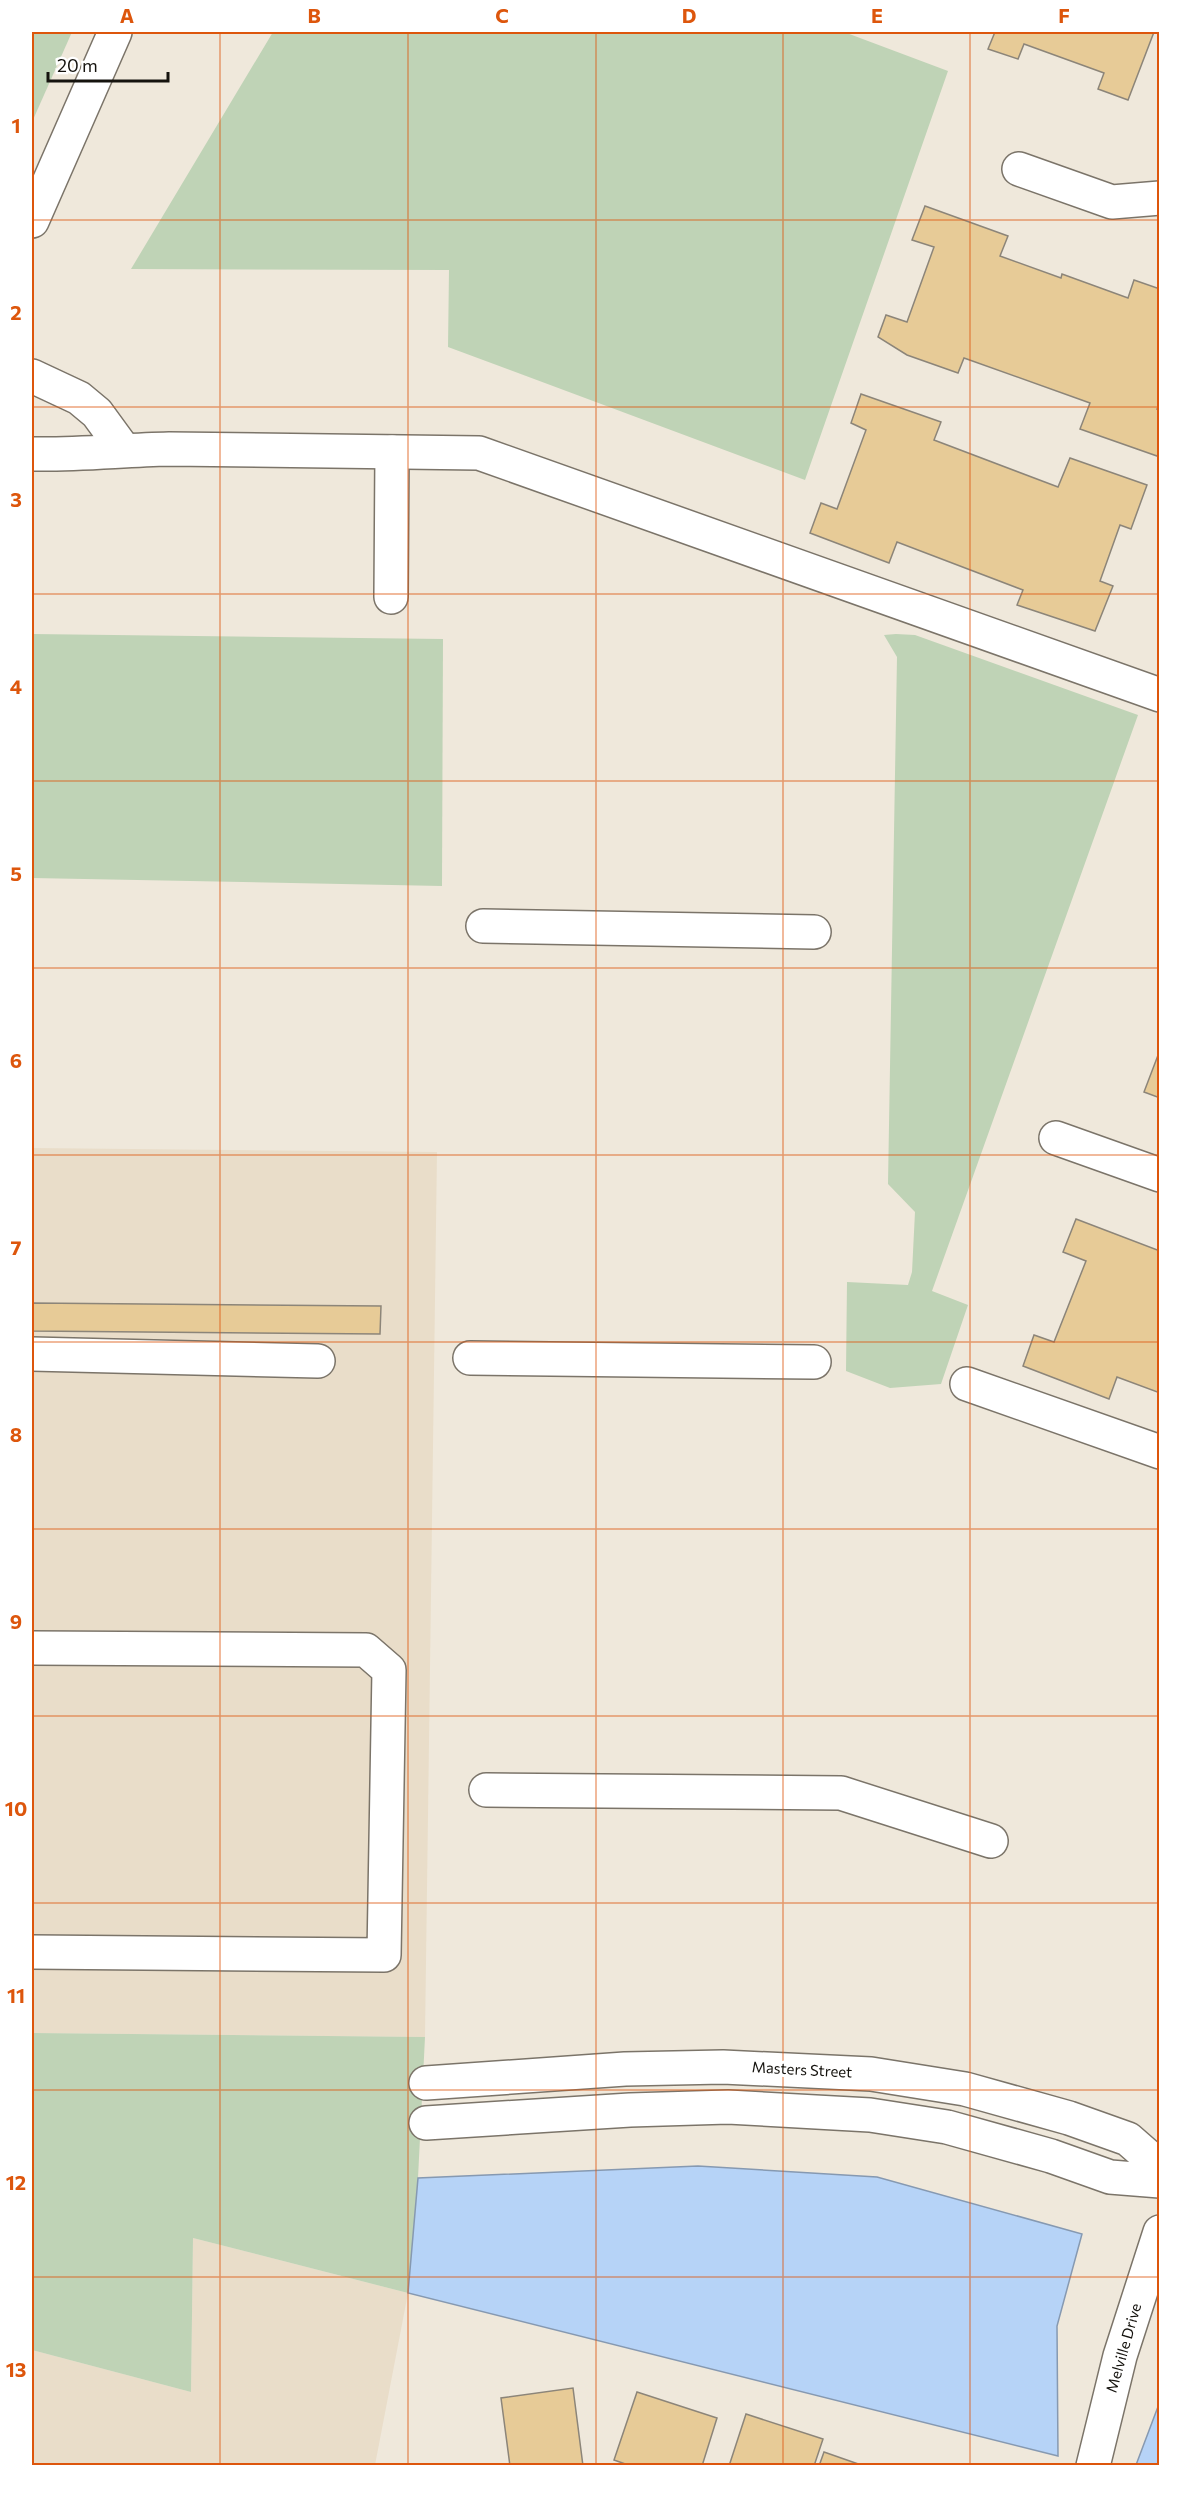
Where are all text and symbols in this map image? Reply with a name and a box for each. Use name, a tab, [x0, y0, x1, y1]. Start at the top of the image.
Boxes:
text: A	[120, 3, 134, 27]
text: B	[307, 3, 321, 27]
text: C	[495, 3, 509, 27]
text: D	[682, 3, 696, 27]
text: E	[871, 3, 883, 27]
text: F	[1058, 3, 1070, 27]
scale bar	[48, 45, 168, 83]
text: 20 m	[57, 54, 98, 76]
text: 1	[11, 113, 21, 137]
text: 2	[10, 300, 22, 324]
text: 3	[10, 487, 22, 511]
text: 4	[10, 674, 22, 698]
text: 5	[10, 861, 22, 885]
text: 6	[10, 1048, 22, 1072]
text: 7	[11, 1235, 22, 1259]
text: 8	[10, 1422, 22, 1446]
text: 9	[10, 1609, 22, 1633]
text: 10	[5, 1796, 27, 1820]
text: 11	[7, 1983, 25, 2007]
street label: Masters Street	[751, 2057, 853, 2081]
text: 12	[6, 2170, 26, 2194]
street label: Melville Drive	[1102, 2301, 1144, 2395]
text: 13	[6, 2357, 26, 2381]

